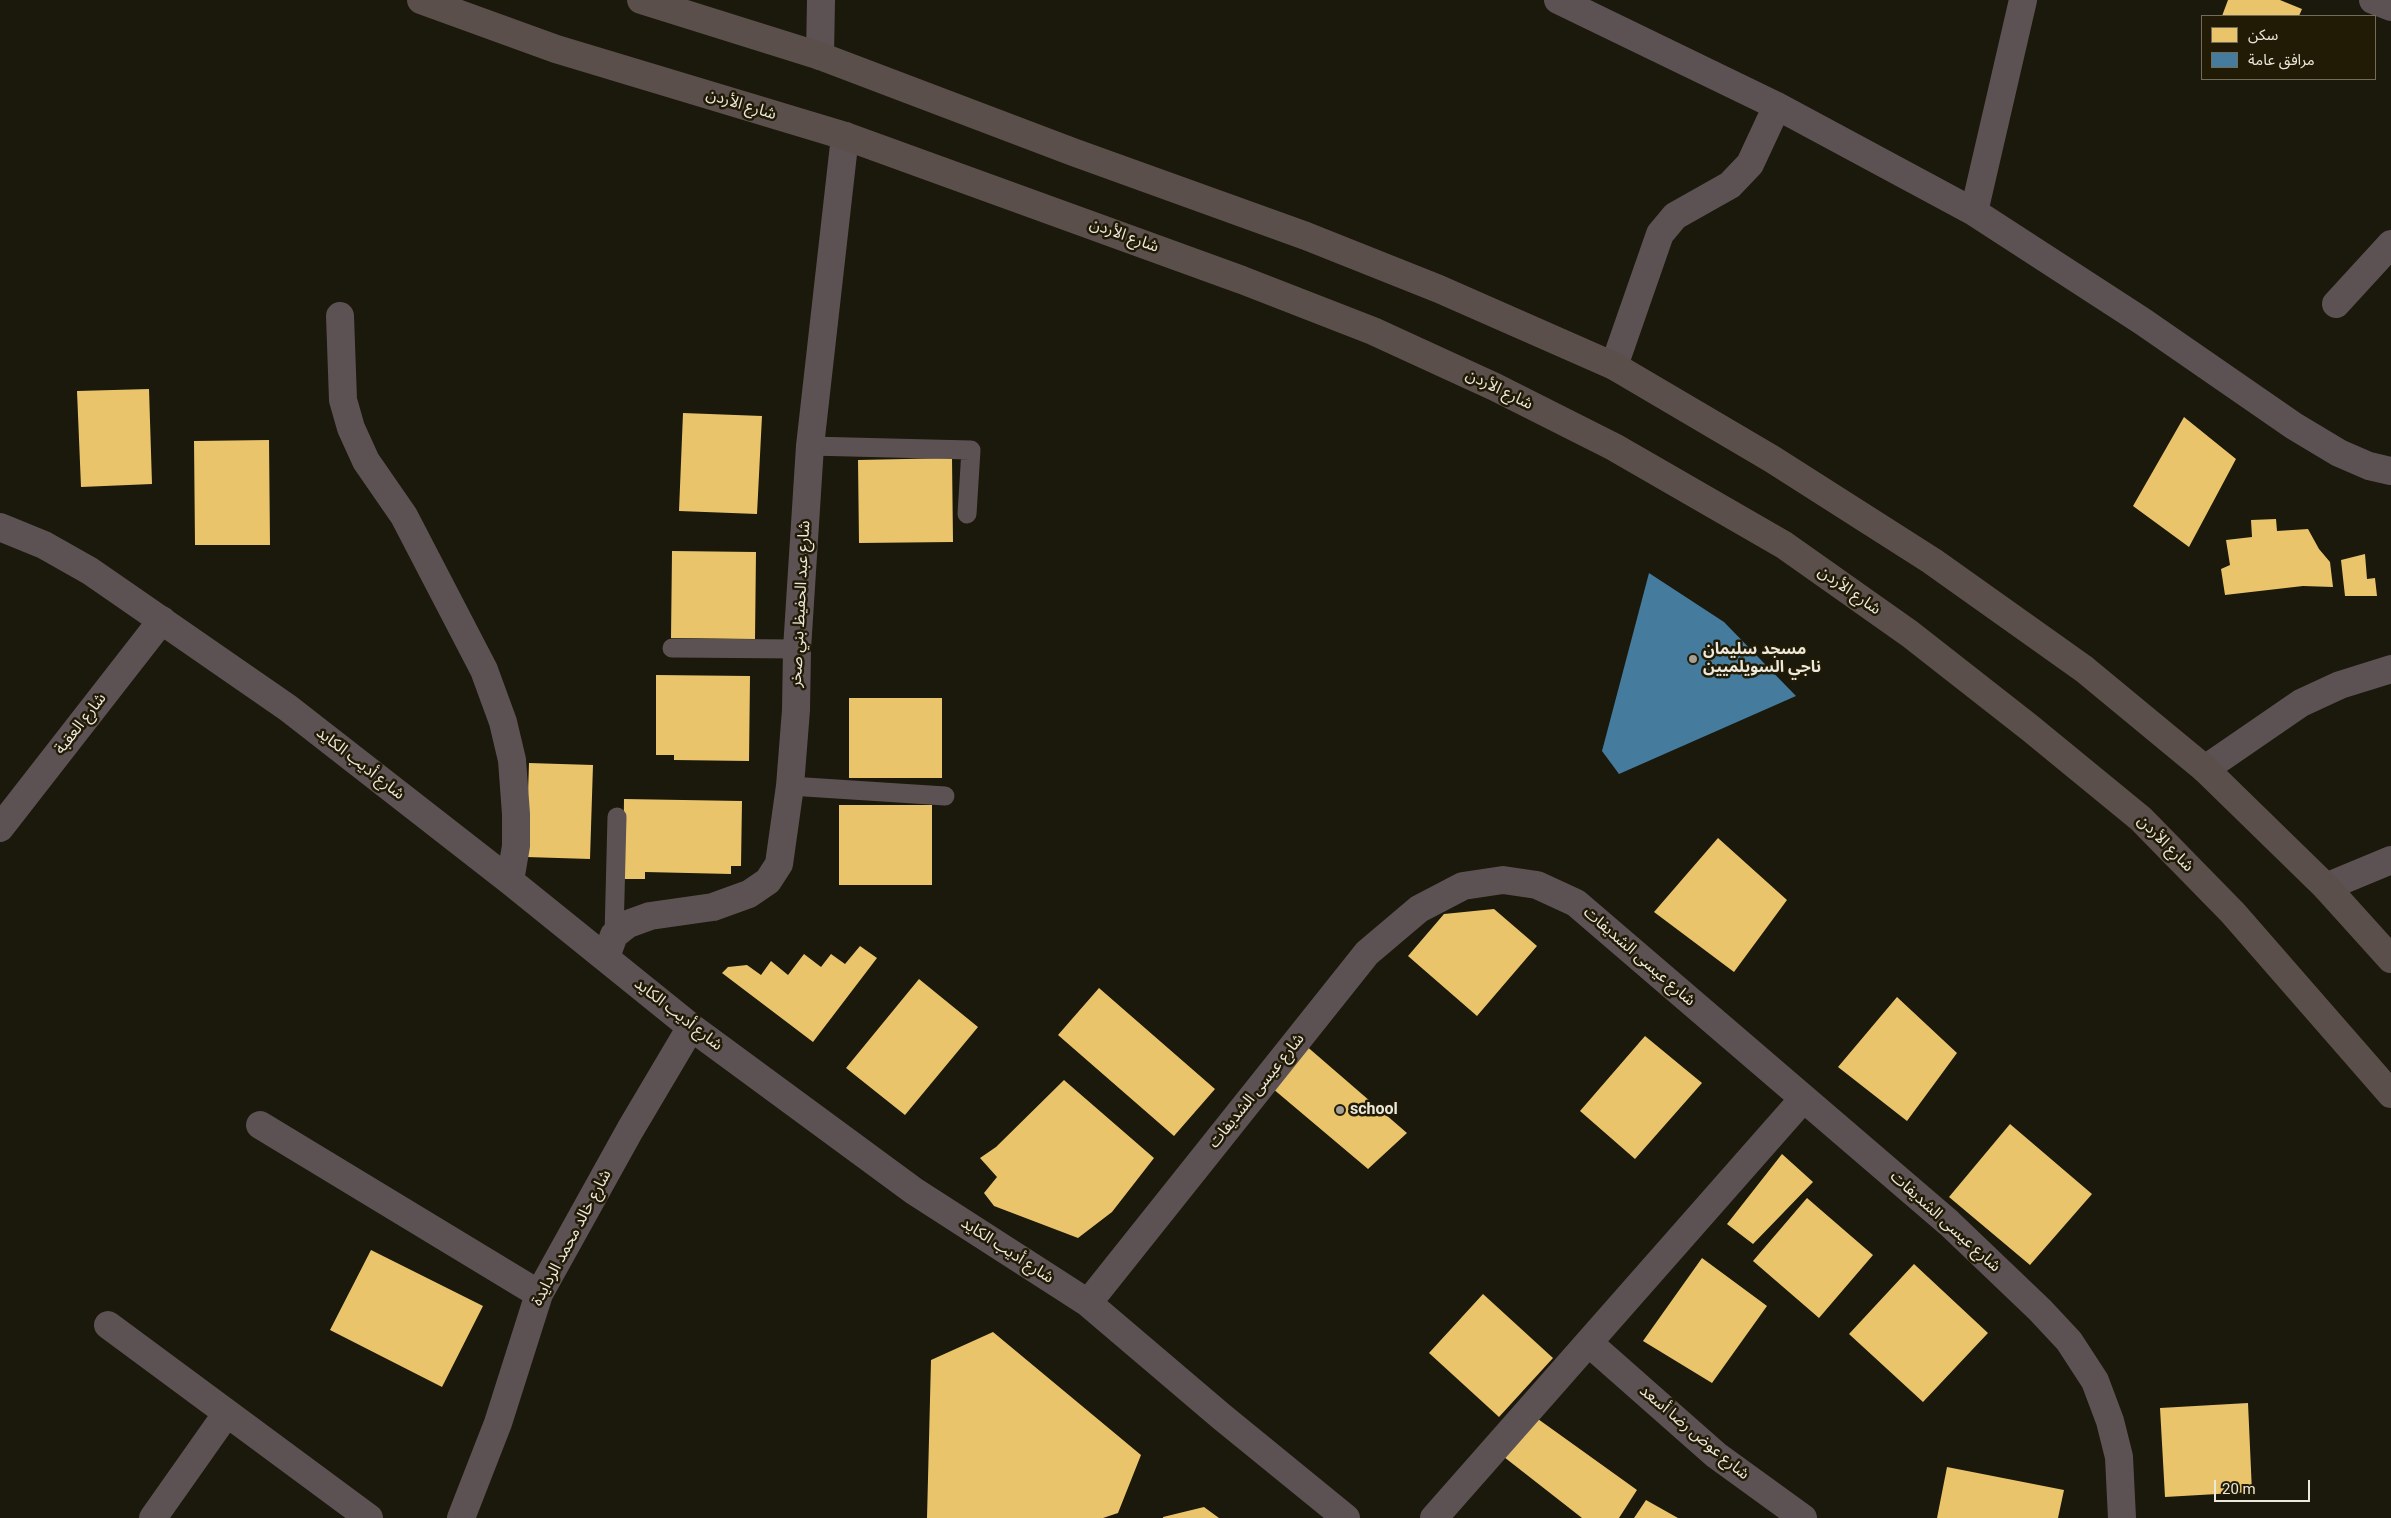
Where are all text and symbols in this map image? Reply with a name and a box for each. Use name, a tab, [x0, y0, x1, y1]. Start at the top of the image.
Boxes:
legend	[2201, 15, 2376, 80]
text: سكن	[2248, 26, 2278, 44]
text: مرافق عامة	[2248, 51, 2315, 69]
street label: شارع الأردن	[704, 85, 778, 125]
street label: شارع الأردن	[1087, 215, 1161, 257]
street label: شارع الأردن	[1462, 366, 1536, 414]
street label: شارع عبد الحفيظ بني صخر	[787, 520, 815, 688]
street label: شارع الأردن	[1814, 562, 1884, 620]
place label: مسجد سليمان ناجي السويلميين	[1703, 640, 1821, 678]
marker: مسجد سليمان ناجي السويلميين	[1687, 653, 1699, 665]
street label: شارع العقبة	[51, 689, 111, 759]
street label: شارع أديب الكايد	[312, 724, 408, 804]
street label: شارع الأردن	[2133, 812, 2197, 876]
street label: شارع عيسى الشديفات	[1579, 903, 1699, 1011]
street label: شارع أديب الكايد	[630, 975, 726, 1055]
street label: شارع عيسى الشديفات	[1205, 1030, 1309, 1152]
place label: school	[1350, 1100, 1398, 1120]
marker: school	[1334, 1104, 1346, 1116]
street label: شارع خالد محمد الردايدة	[528, 1167, 616, 1309]
street label: شارع عيسى الشديفات	[1886, 1167, 2004, 1277]
street label: شارع أديب الكايد	[957, 1214, 1057, 1288]
street label: شارع عوض رضا أسعد	[1635, 1382, 1753, 1484]
scale bar	[2216, 1470, 2312, 1502]
text: 20 m	[2222, 1480, 2256, 1498]

